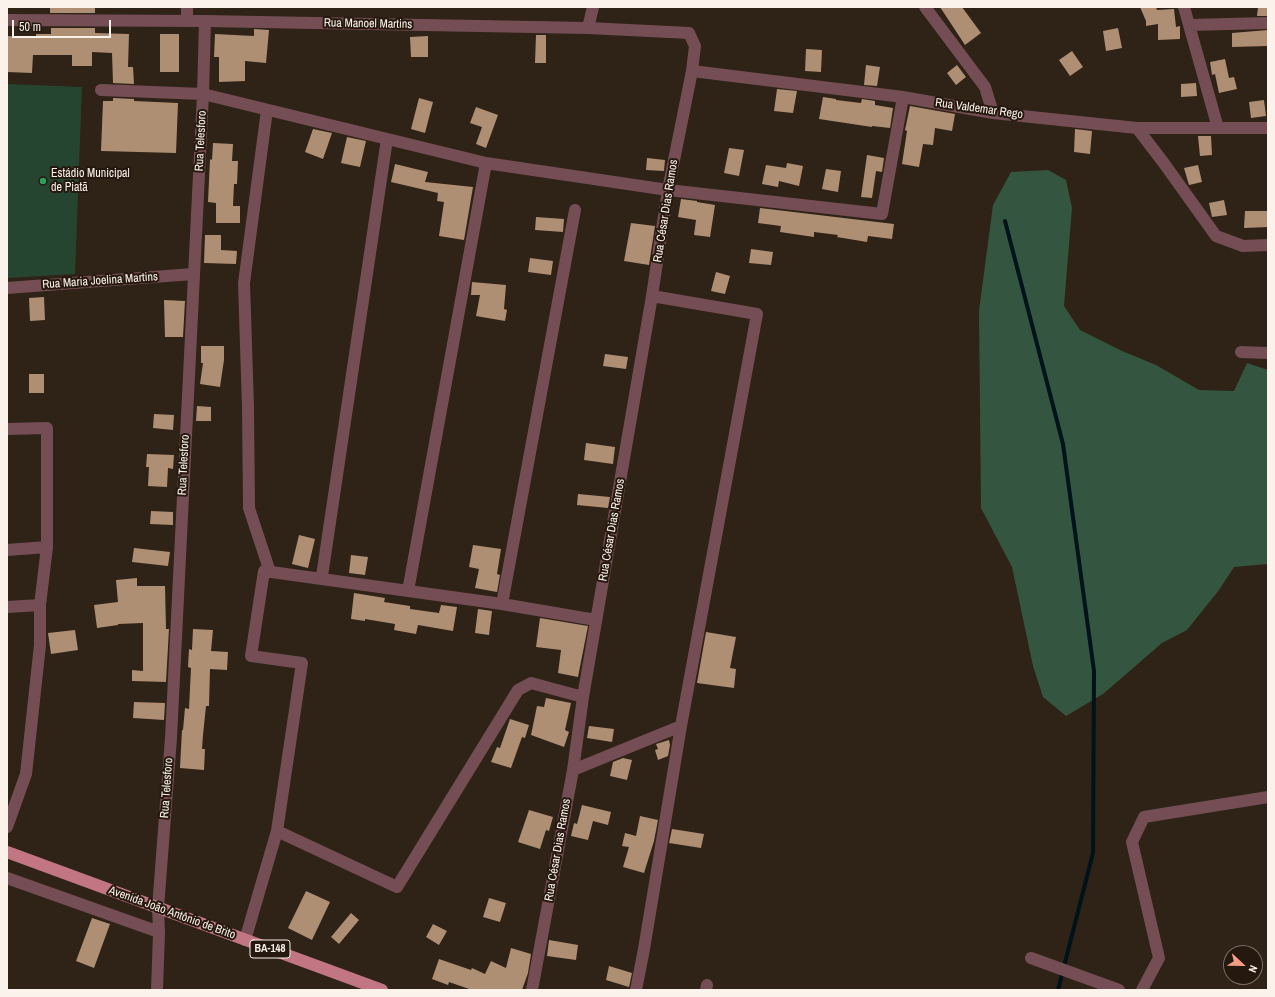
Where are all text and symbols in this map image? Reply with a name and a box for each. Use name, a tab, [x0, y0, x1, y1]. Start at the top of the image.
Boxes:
scale bar	[14, 12, 113, 38]
street label: Rua Manoel Martins	[324, 16, 412, 32]
text: 50 m	[19, 19, 41, 35]
street label: Rua Valdemar Rego	[934, 96, 1024, 122]
street label: Rua Telesforo	[192, 110, 210, 172]
street label: Rua César Dias Ramos	[651, 159, 681, 263]
place label: Estádio Municipal de Piatã	[51, 167, 130, 195]
marker: Estádio Municipal de Piatã	[38, 176, 48, 186]
street label: Rua Maria Joelina Martins	[42, 270, 158, 292]
street label: Rua Telesforo	[175, 434, 193, 496]
street label: Rua César Dias Ramos	[596, 478, 628, 582]
street label: Rua Telesforo	[158, 757, 176, 819]
street label: Rua César Dias Ramos	[542, 798, 574, 902]
street label: Avenida João Antônio de Brito	[107, 883, 237, 943]
road number: BA-148	[250, 940, 290, 958]
north arrow	[1223, 945, 1263, 985]
text: N	[1245, 963, 1261, 975]

